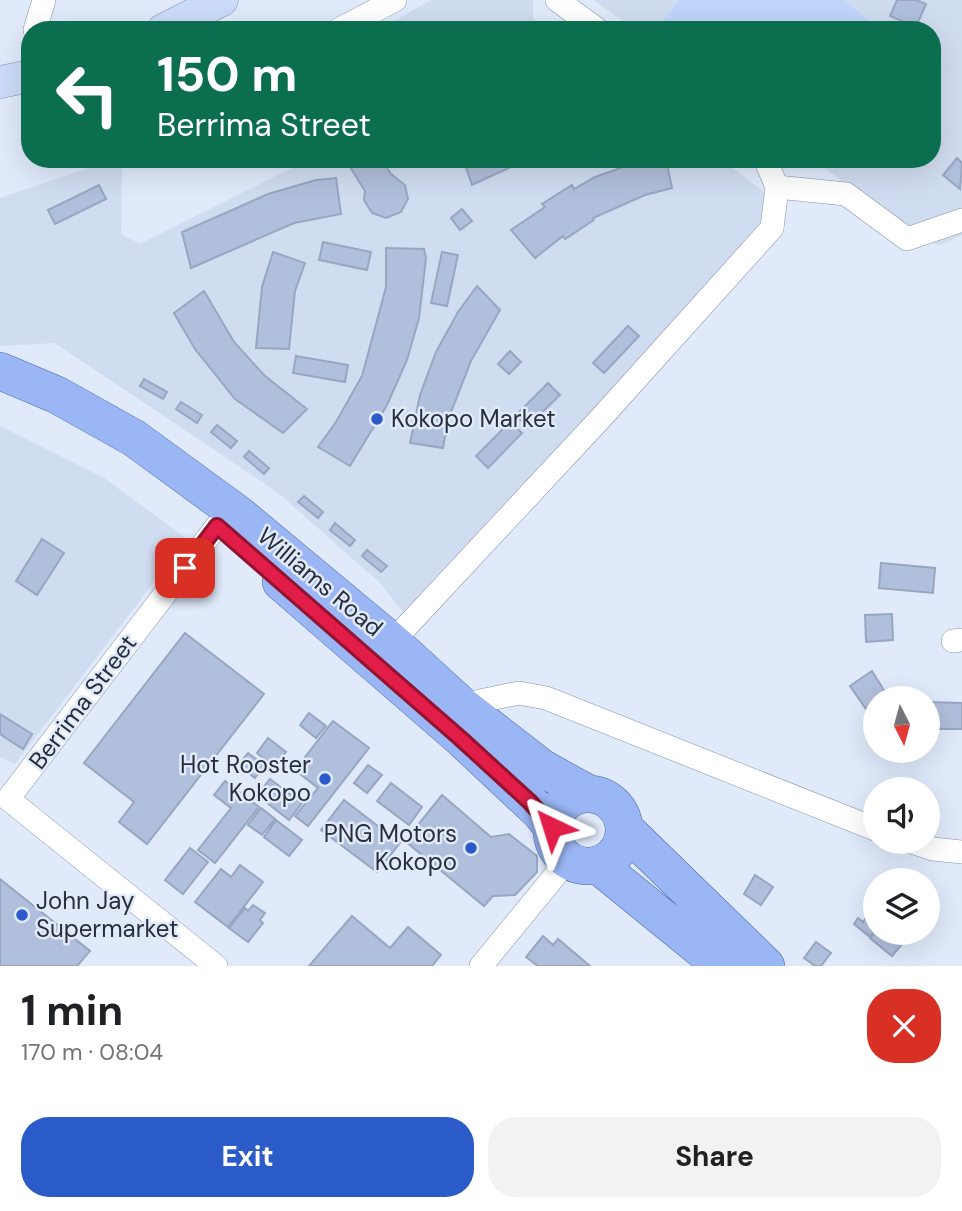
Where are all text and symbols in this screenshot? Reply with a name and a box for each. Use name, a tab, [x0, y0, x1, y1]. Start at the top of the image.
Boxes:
text: 150 m	[157, 42, 297, 106]
icon: left	[42, 49, 133, 140]
text: Berrima Street	[157, 104, 371, 146]
place label: Kokopo Market	[391, 403, 556, 434]
marker: Kokopo Market	[369, 411, 385, 427]
street label: Williams Road	[251, 520, 389, 643]
pin	[155, 538, 215, 598]
icon: arrive	[166, 549, 204, 587]
street label: Berrima Street	[22, 628, 143, 775]
north arrow	[863, 686, 940, 763]
map controls	[863, 686, 940, 945]
place label: Hot Rooster Kokopo	[180, 749, 311, 808]
marker: Hot Rooster Kokopo	[317, 771, 333, 787]
button: sound	[863, 777, 940, 854]
position arrow	[515, 790, 589, 864]
place label: PNG Motors Kokopo	[324, 818, 457, 877]
marker: PNG Motors Kokopo	[463, 840, 479, 856]
button: layers	[863, 868, 940, 945]
place label: John Jay Supermarket	[36, 885, 178, 944]
marker: John Jay Supermarket	[14, 907, 30, 923]
text: 1 min	[21, 983, 123, 1038]
button: close	[867, 989, 941, 1063]
text: 170 m · 08:04	[21, 1037, 163, 1067]
button: Exit	[21, 1117, 474, 1197]
button: Share	[488, 1117, 941, 1197]

